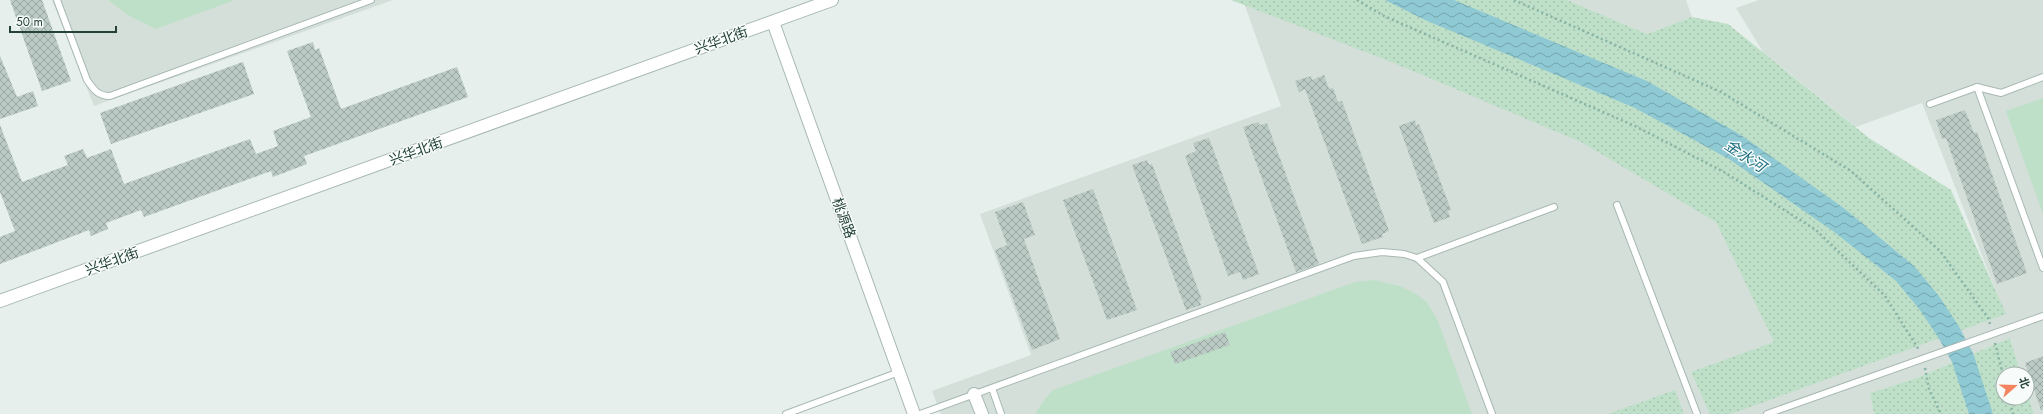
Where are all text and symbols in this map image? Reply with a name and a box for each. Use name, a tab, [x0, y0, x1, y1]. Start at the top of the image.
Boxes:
scale bar	[10, 8, 116, 34]
text: 50 m	[16, 13, 43, 31]
street label: 兴华北街	[691, 21, 751, 59]
street label: 兴华北街	[386, 132, 446, 170]
water label: 金水河	[1720, 134, 1772, 179]
street label: 桃源路	[827, 195, 861, 241]
street label: 兴华北街	[82, 242, 142, 280]
north arrow	[1995, 366, 2035, 406]
text: 北	[2015, 375, 2034, 390]

